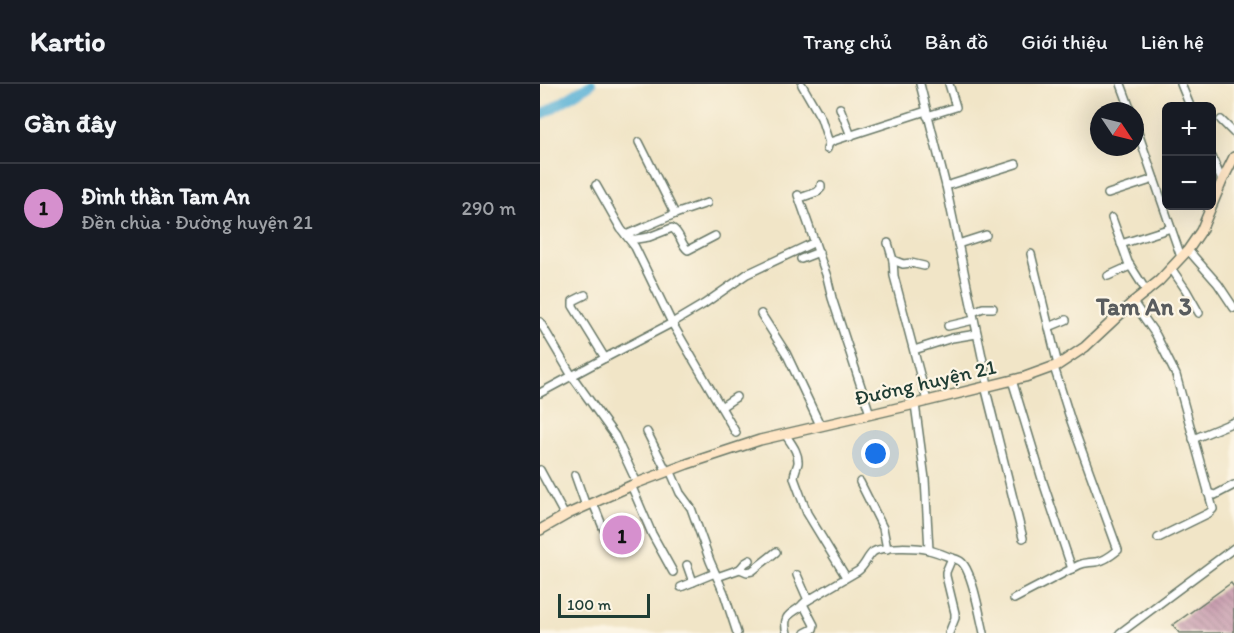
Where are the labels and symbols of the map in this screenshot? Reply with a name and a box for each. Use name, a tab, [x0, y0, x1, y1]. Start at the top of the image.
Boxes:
north arrow	[1090, 102, 1144, 156]
district label: Tam An 3	[1095, 292, 1192, 321]
street label: Đường huyện 21	[852, 354, 998, 410]
your location	[861, 439, 890, 468]
pin: 1	[602, 512, 641, 558]
scale bar	[558, 591, 650, 618]

